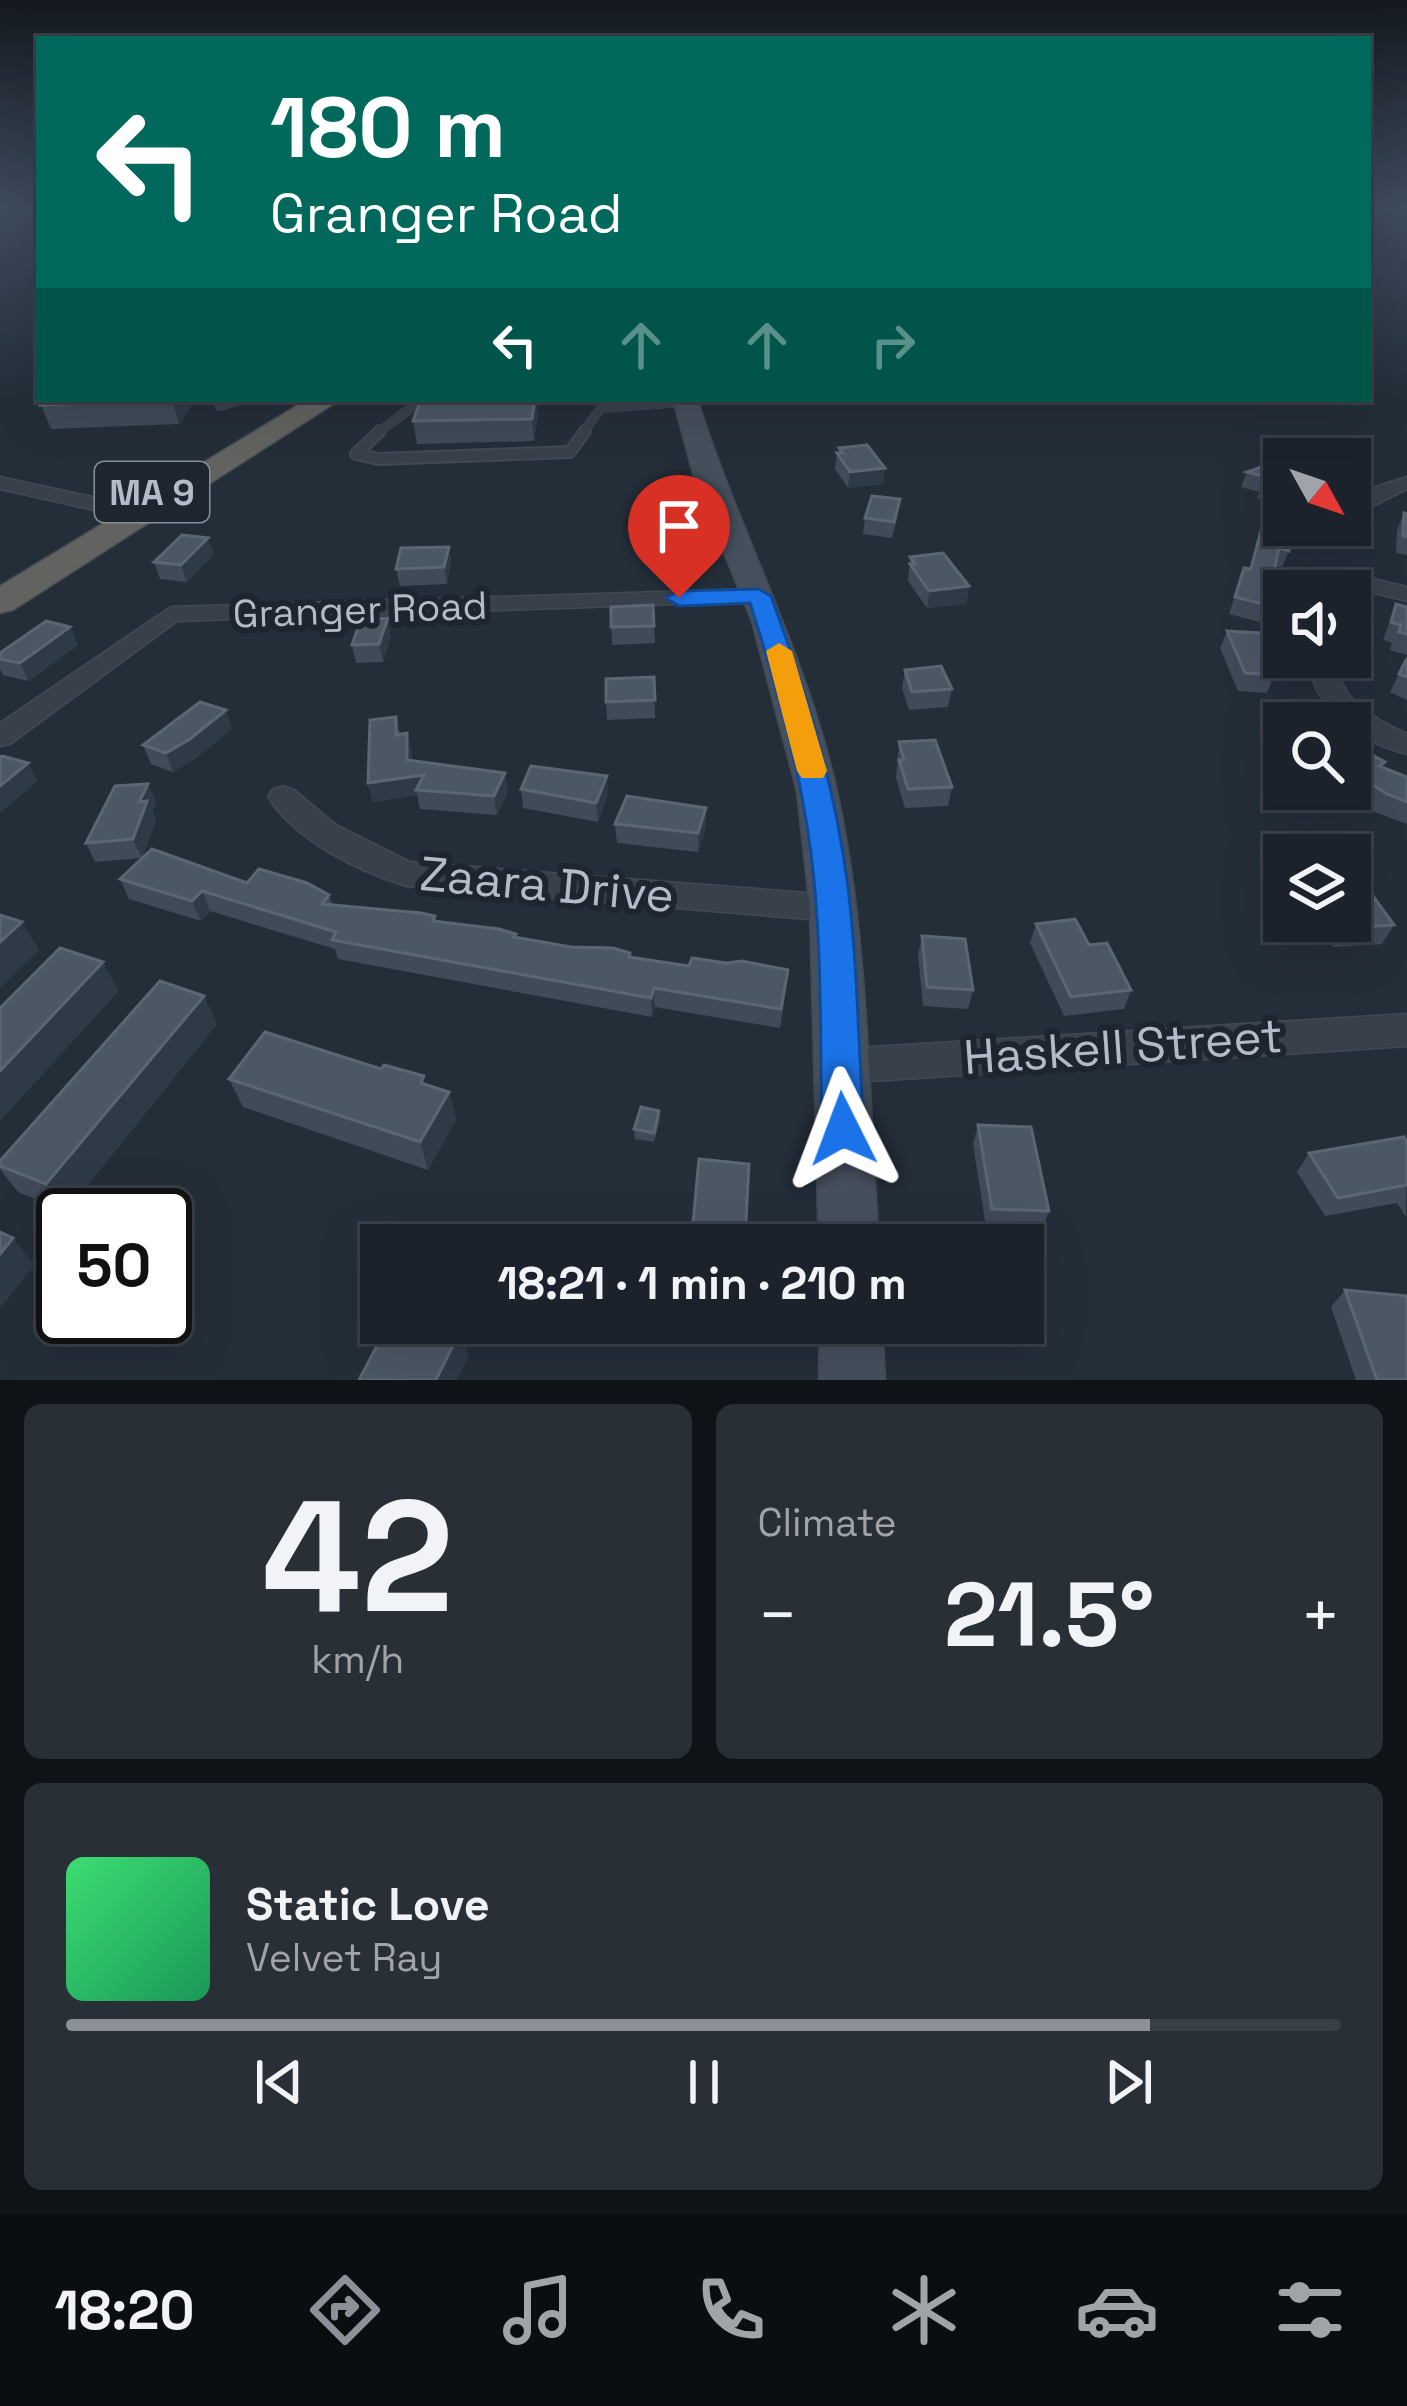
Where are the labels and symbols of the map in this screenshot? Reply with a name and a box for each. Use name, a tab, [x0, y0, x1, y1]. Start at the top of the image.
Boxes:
north arrow	[1263, 438, 1371, 546]
road number: MA 9	[95, 462, 209, 522]
pin	[628, 475, 730, 598]
street label: Granger Road	[232, 581, 488, 638]
street label: Zaara Drive	[417, 843, 677, 926]
street label: Haskell Street	[961, 1005, 1285, 1088]
position arrow	[780, 1066, 906, 1192]
speed limit sign: 50	[36, 1188, 192, 1344]

